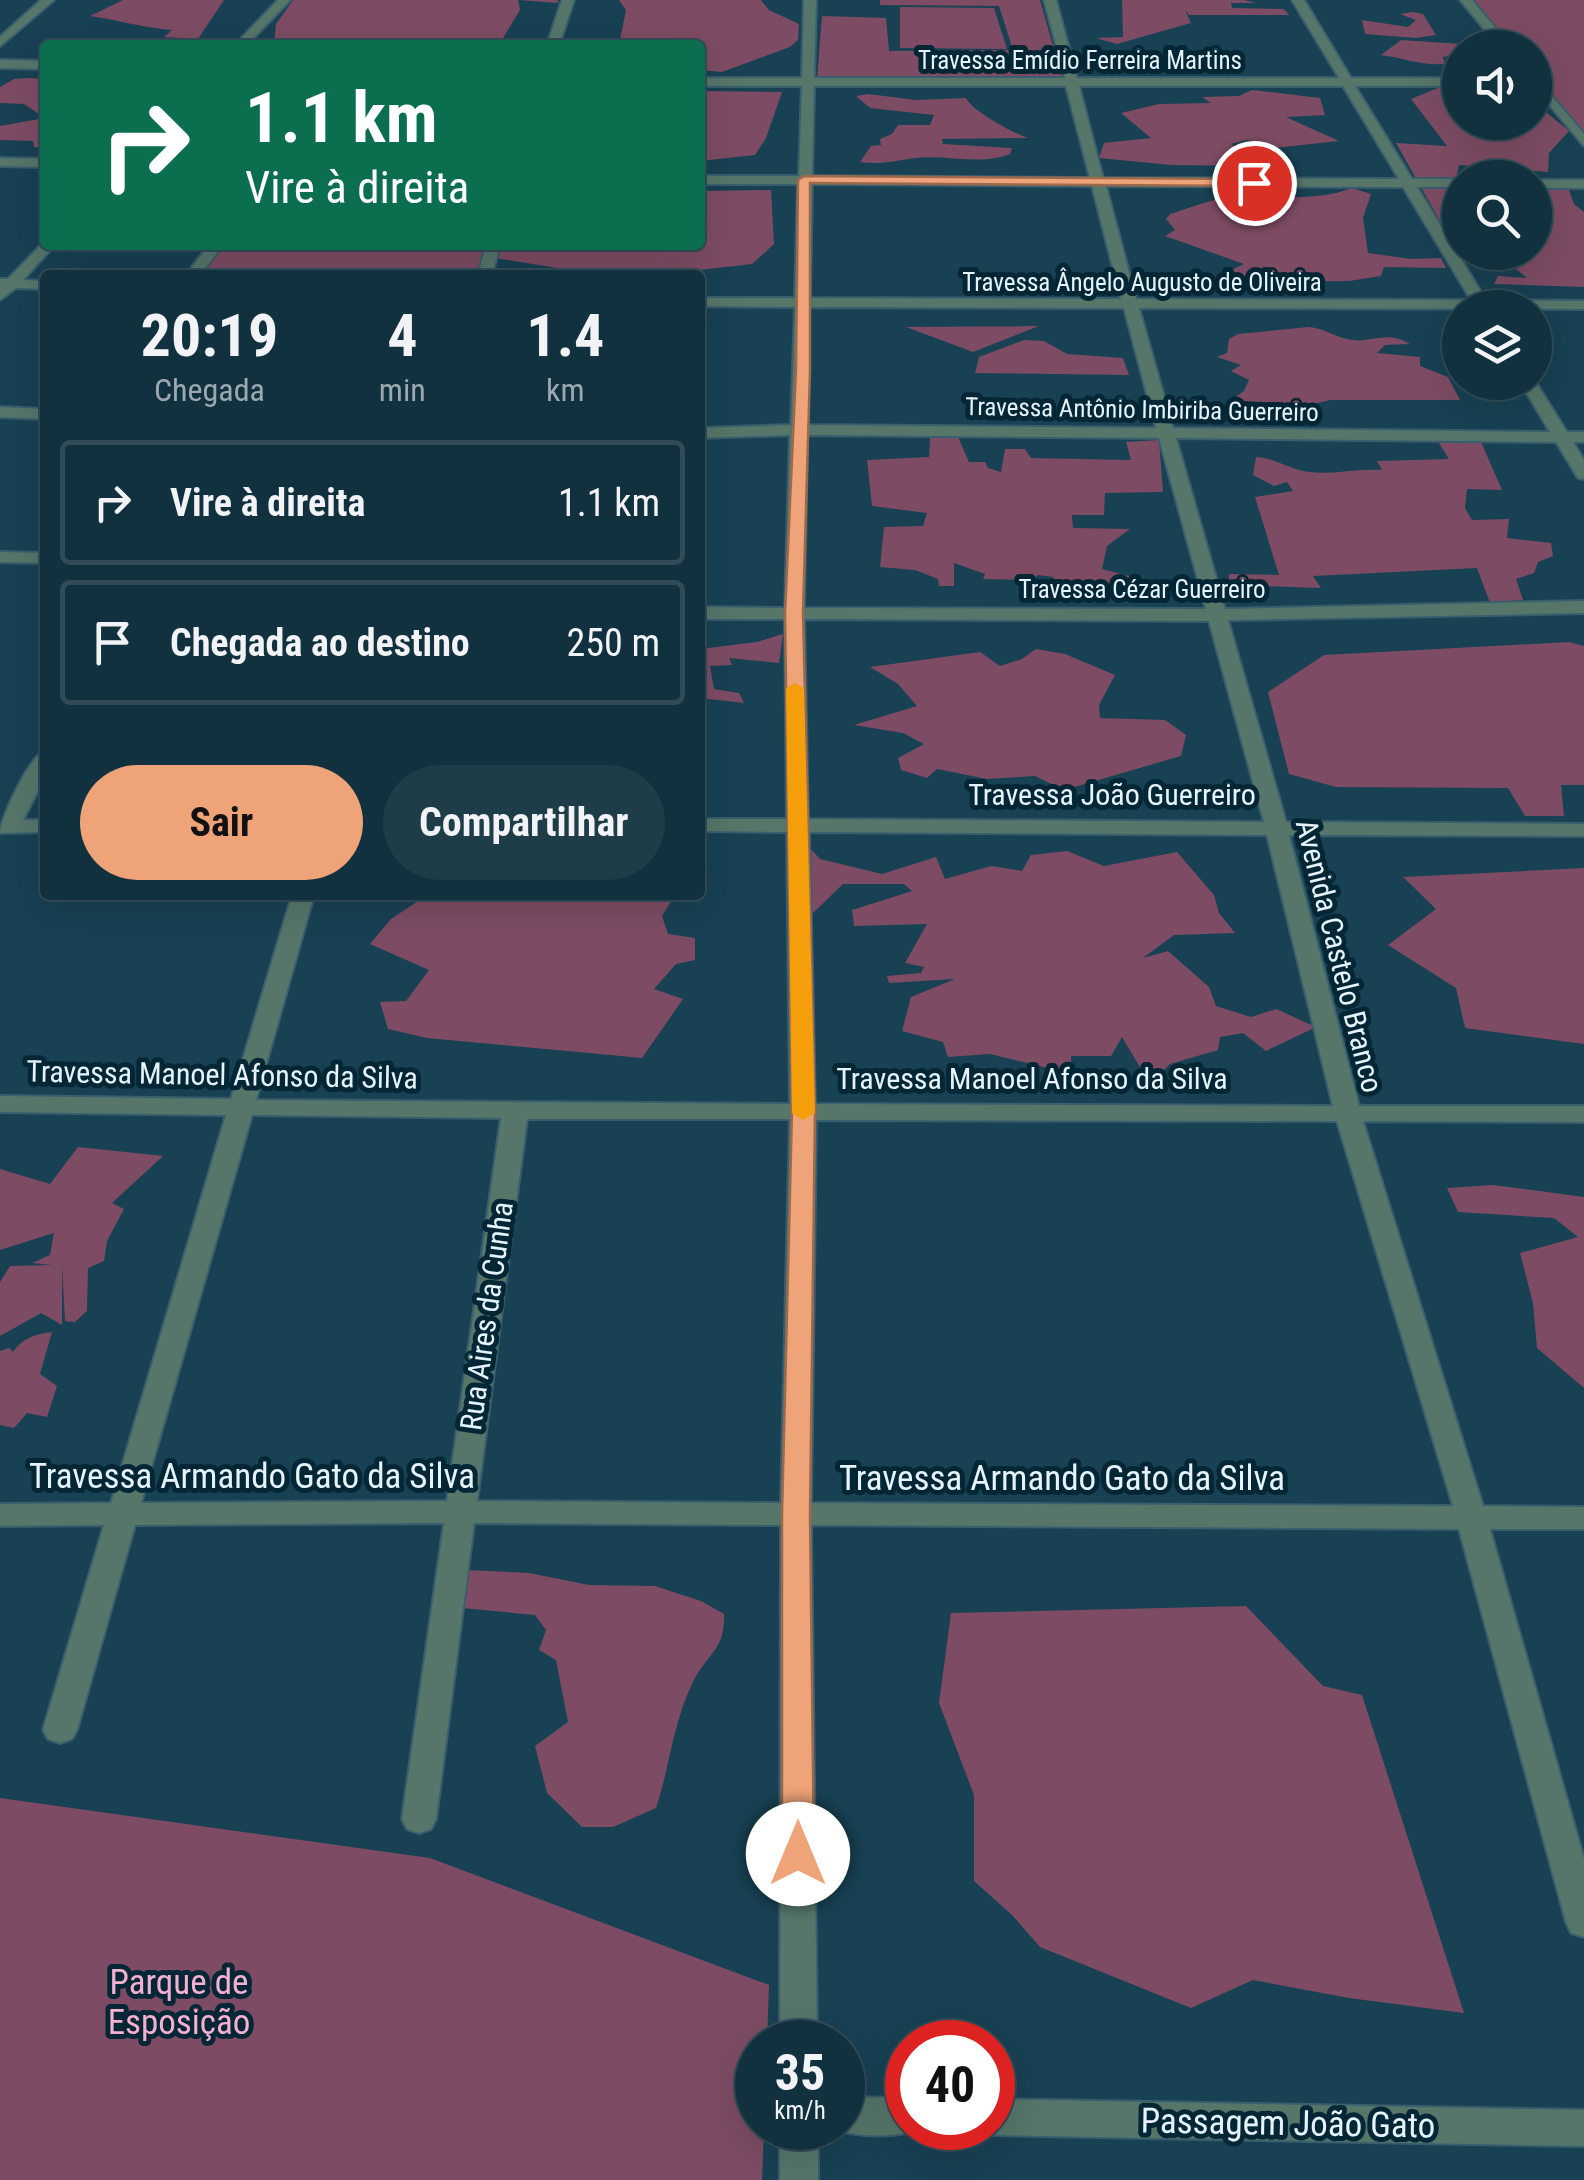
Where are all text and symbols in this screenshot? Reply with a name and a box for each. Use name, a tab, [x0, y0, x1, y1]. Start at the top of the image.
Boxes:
map controls	[1442, 30, 1552, 400]
button: sound	[1442, 30, 1552, 140]
street label: Travessa Emídio Ferreira Martins	[918, 46, 1242, 75]
text: 1.1 km	[245, 77, 438, 159]
icon: right	[80, 80, 210, 210]
pin	[1212, 141, 1297, 226]
icon: arrive	[1227, 156, 1282, 211]
button: search	[1442, 160, 1552, 270]
text: Vire à direita	[245, 161, 469, 214]
street label: Travessa Ângelo Augusto de Oliveira	[962, 267, 1322, 297]
button: layers	[1442, 290, 1552, 400]
text: 20:19	[141, 300, 278, 371]
text: 4	[387, 300, 417, 371]
text: 1.4	[526, 300, 604, 371]
text: Chegada	[154, 371, 265, 409]
text: min	[379, 371, 426, 409]
text: km	[546, 371, 585, 409]
street label: Travessa Antônio Imbiriba Guerreiro	[965, 392, 1319, 427]
icon: right	[85, 475, 140, 530]
text: Vire à direita	[170, 481, 365, 525]
text: 1.1 km	[558, 481, 660, 525]
street label: Travessa Cézar Guerreiro	[1019, 575, 1265, 604]
icon: arrive	[85, 615, 140, 670]
text: Chegada ao destino	[170, 621, 470, 665]
text: 250 m	[566, 621, 660, 665]
button: Sair	[80, 765, 363, 880]
button: Compartilhar	[383, 765, 665, 880]
street label: Travessa João Guerreiro	[968, 777, 1256, 812]
street label: Avenida Castelo Branco	[1289, 816, 1390, 1096]
street label: Travessa Manoel Afonso da Silva	[26, 1054, 418, 1095]
street label: Travessa Manoel Afonso da Silva	[836, 1061, 1228, 1096]
street label: Rua Aires da Cunha	[453, 1199, 520, 1432]
street label: Travessa Armando Gato da Silva	[29, 1456, 475, 1497]
street label: Travessa Armando Gato da Silva	[839, 1458, 1285, 1499]
position arrow	[746, 1802, 850, 1906]
park label: Parque de Esposição	[108, 1962, 250, 2043]
speed limit sign: 40	[885, 2020, 1015, 2150]
text: 35	[775, 2044, 825, 2102]
text: km/h	[774, 2096, 826, 2125]
street label: Passagem João Gato	[1140, 2100, 1436, 2147]

